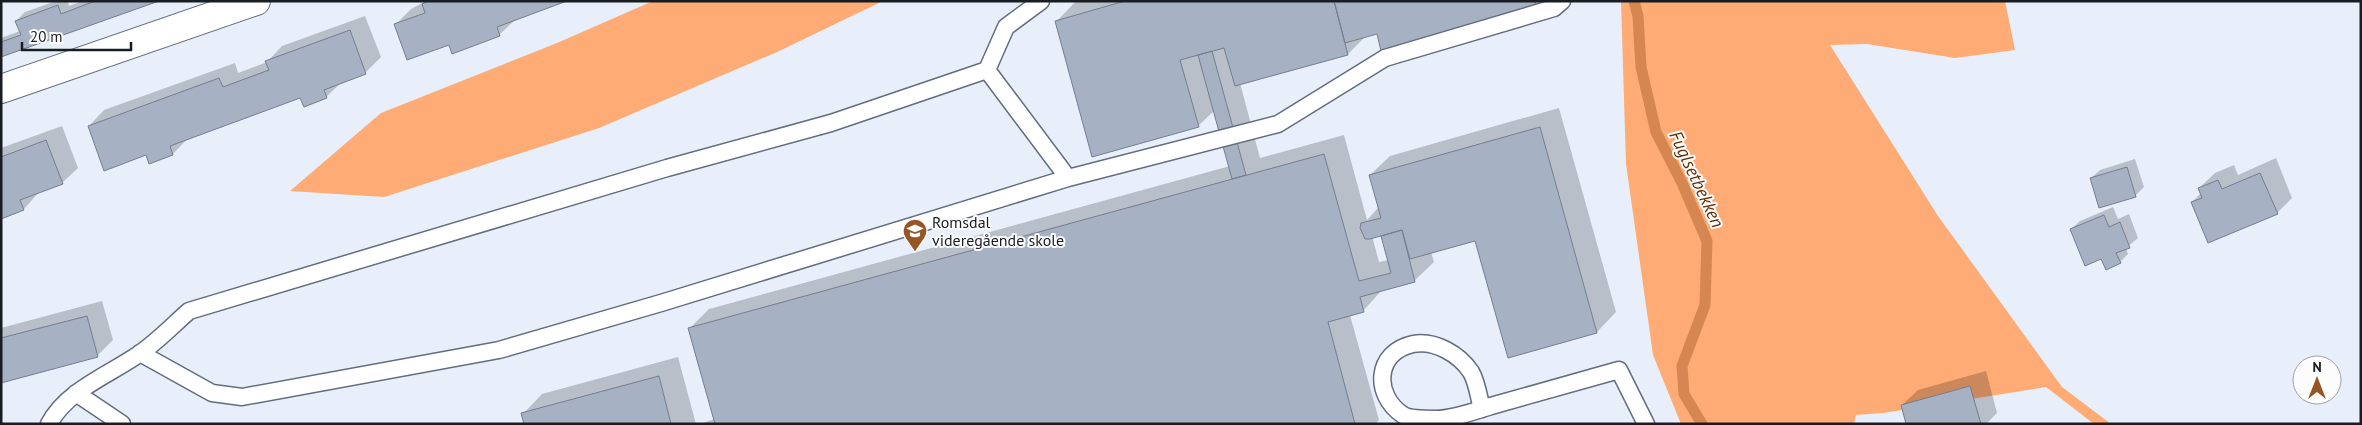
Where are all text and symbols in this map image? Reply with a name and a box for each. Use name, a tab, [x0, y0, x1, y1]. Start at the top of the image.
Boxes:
scale bar	[22, 20, 131, 52]
text: 20 m	[30, 27, 63, 46]
water label: Fuglsetbekken	[1665, 127, 1729, 231]
place label: Romsdal videregående skole	[932, 212, 1064, 250]
school or university icon: Romsdal videregående skole	[902, 218, 928, 252]
north arrow	[2292, 355, 2342, 405]
text: N	[2312, 358, 2322, 376]

